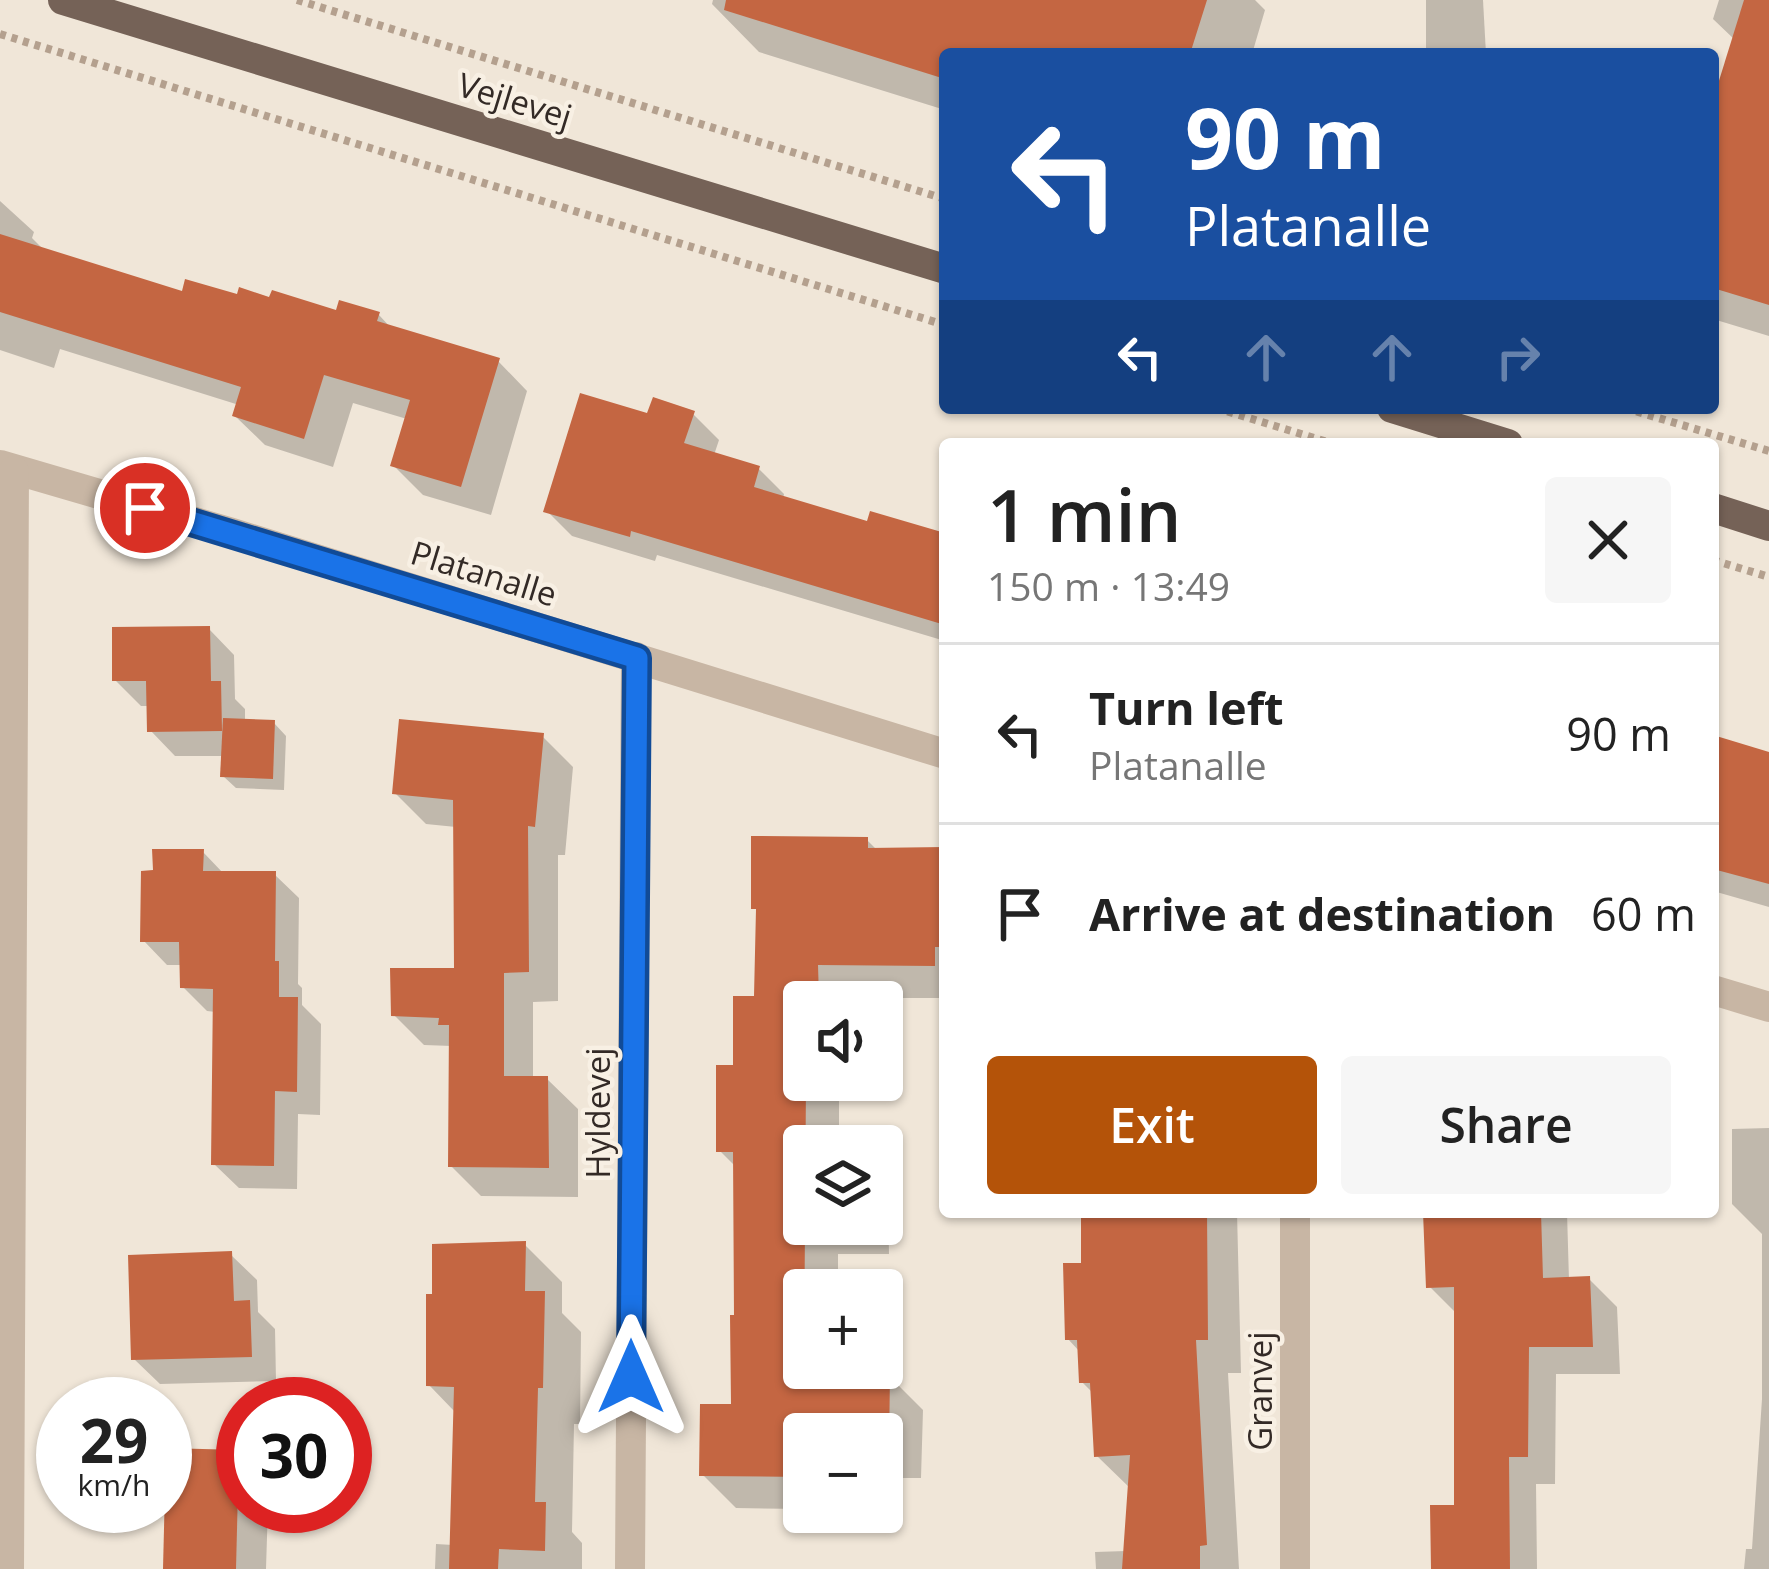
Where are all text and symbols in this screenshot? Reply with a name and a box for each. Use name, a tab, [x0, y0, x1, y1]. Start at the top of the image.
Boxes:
street label: Vejlevej	[453, 61, 577, 139]
text: 90 m	[1185, 79, 1385, 194]
icon: left	[987, 96, 1143, 252]
text: Platanalle	[1185, 188, 1431, 262]
icon: left	[1107, 324, 1173, 390]
icon: ahead	[1233, 324, 1299, 390]
icon: ahead	[1359, 324, 1425, 390]
icon: right	[1485, 324, 1551, 390]
pin	[94, 457, 196, 559]
text: 1 min	[987, 465, 1181, 563]
icon: arrive	[112, 475, 178, 541]
button: close	[1545, 477, 1671, 603]
street label: Platanalle	[406, 529, 562, 617]
text: 150 m · 13:49	[987, 559, 1230, 612]
text: Turn left	[1089, 677, 1284, 738]
icon: left	[987, 701, 1053, 767]
text: 90 m	[1566, 703, 1671, 764]
text: Platanalle	[1089, 738, 1267, 791]
icon: arrive	[987, 881, 1053, 947]
text: Arrive at destination	[1089, 883, 1555, 944]
text: 60 m	[1591, 883, 1696, 944]
map controls	[783, 981, 903, 1533]
button: sound	[783, 981, 903, 1101]
street label: Hyldevej	[575, 1047, 620, 1179]
button: Exit	[987, 1056, 1317, 1194]
button: Share	[1341, 1056, 1671, 1194]
button: layers	[783, 1125, 903, 1245]
button: +	[783, 1269, 903, 1389]
position arrow	[568, 1314, 694, 1440]
street label: Granvej	[1237, 1331, 1282, 1451]
speed limit sign: 30	[216, 1377, 372, 1533]
text: 29	[80, 1399, 148, 1481]
button: −	[783, 1413, 903, 1533]
text: km/h	[78, 1464, 150, 1505]

